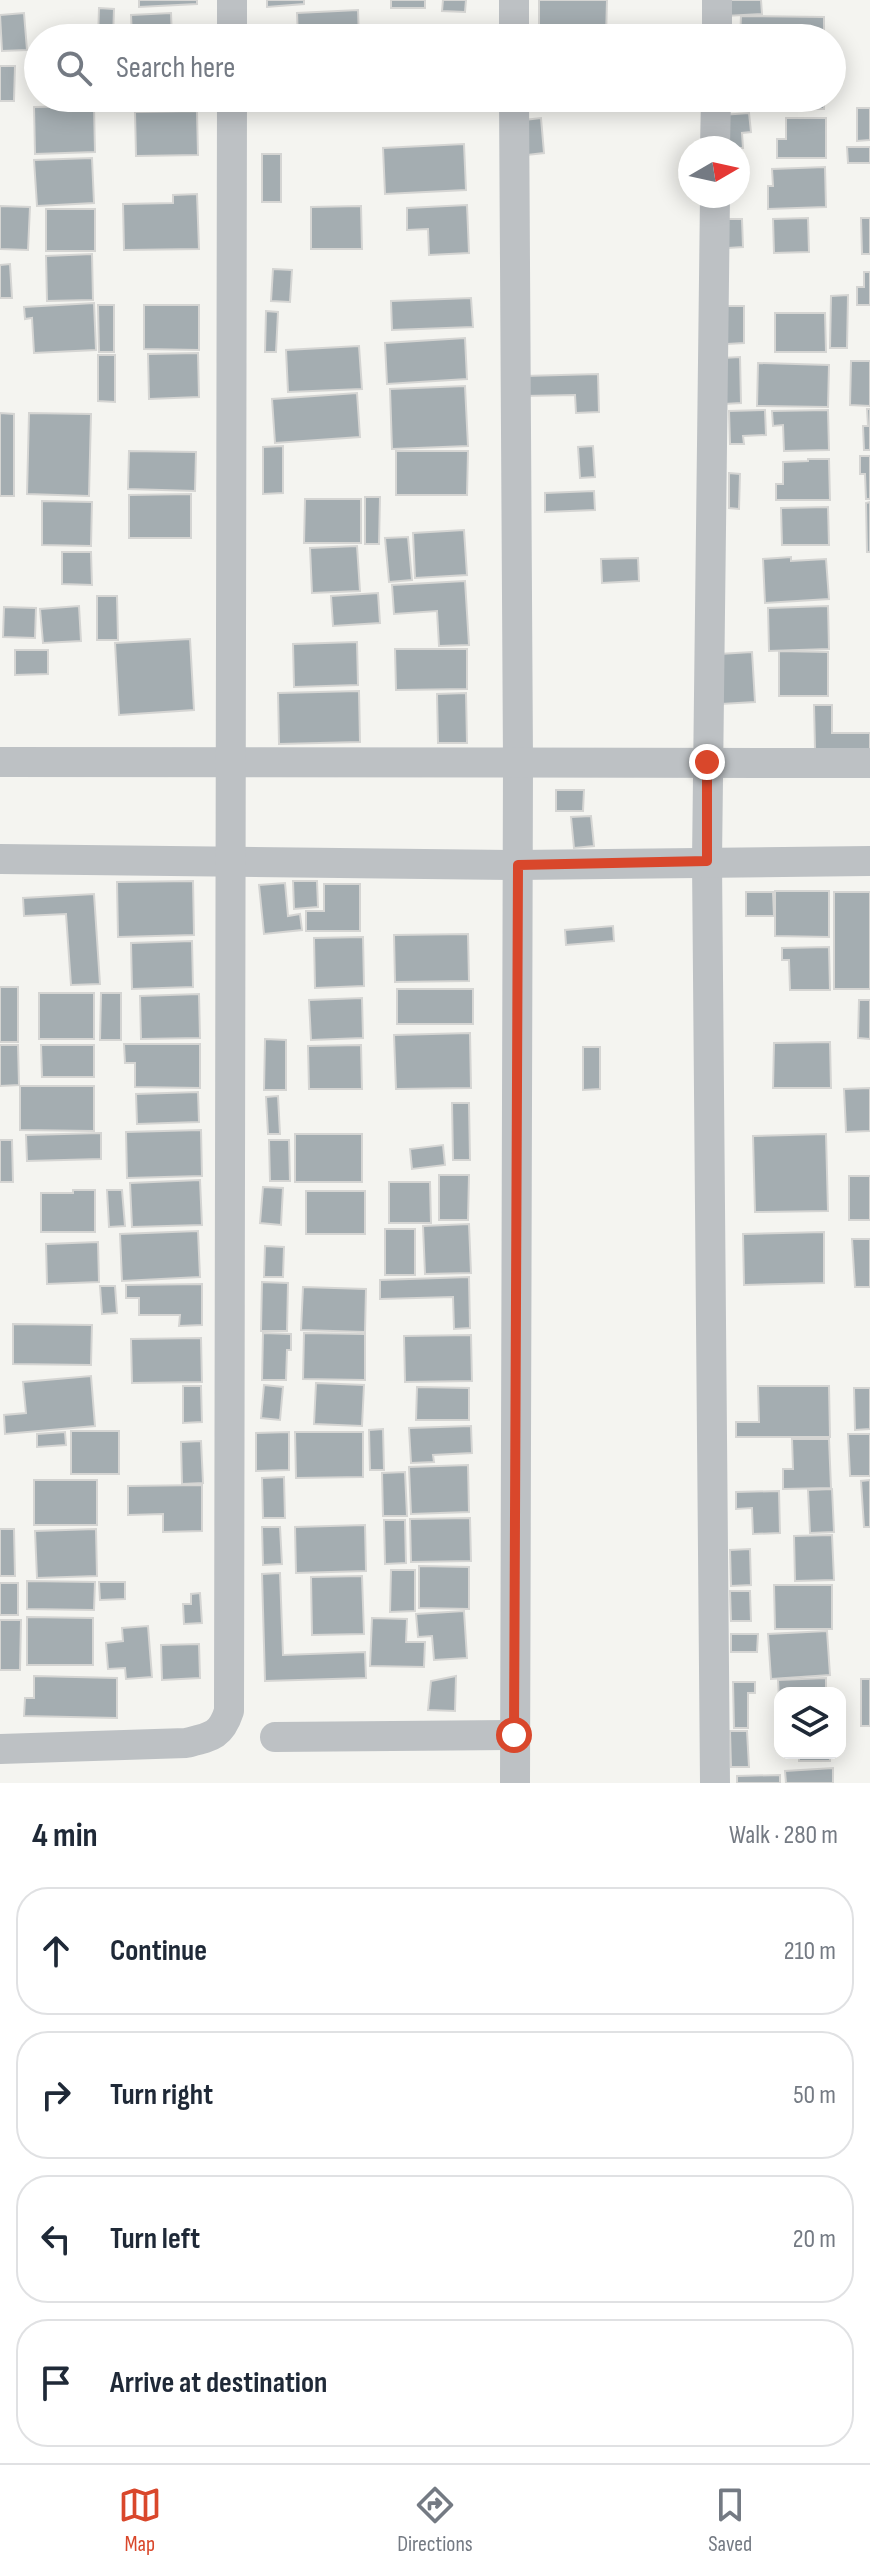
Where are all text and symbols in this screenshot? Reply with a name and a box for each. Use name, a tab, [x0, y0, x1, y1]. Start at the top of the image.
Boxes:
search box	[24, 24, 846, 112]
icon: search	[52, 46, 96, 90]
text: Search here	[116, 50, 235, 86]
north arrow	[678, 136, 750, 208]
route end	[689, 744, 725, 780]
map controls	[774, 1687, 846, 1759]
button: layers	[774, 1687, 846, 1759]
route start	[496, 1717, 532, 1753]
text: 4 min	[32, 1815, 98, 1856]
text: Walk · 280 m	[729, 1820, 838, 1851]
icon: ahead	[34, 1929, 78, 1973]
text: Continue	[110, 1933, 207, 1969]
text: 210 m	[784, 1936, 836, 1967]
icon: right	[34, 2073, 78, 2117]
text: Turn right	[110, 2077, 213, 2113]
text: 50 m	[793, 2080, 836, 2111]
icon: left	[34, 2217, 78, 2261]
text: Turn left	[110, 2221, 200, 2257]
text: 20 m	[793, 2224, 836, 2255]
icon: arrive	[34, 2361, 78, 2405]
text: Arrive at destination	[110, 2365, 327, 2401]
tab: Map	[118, 2483, 162, 2558]
tab: Directions	[397, 2483, 473, 2558]
tab: Saved	[708, 2483, 752, 2558]

